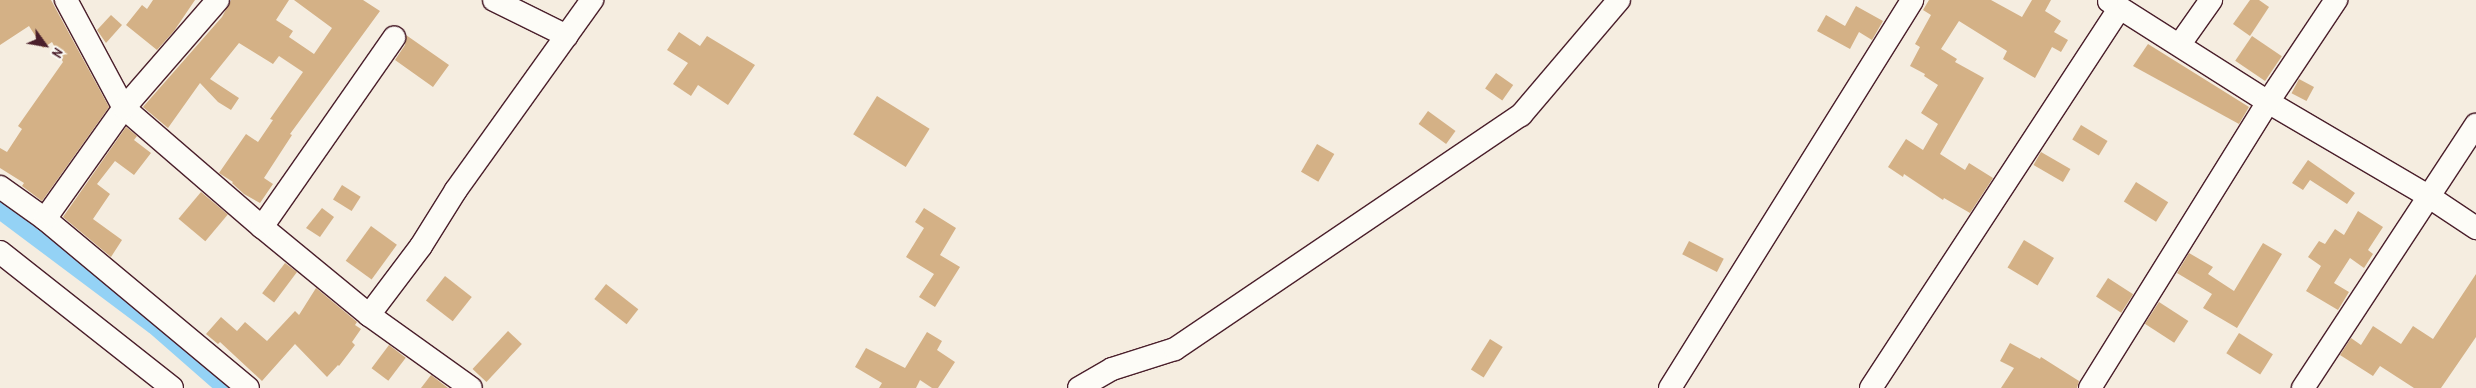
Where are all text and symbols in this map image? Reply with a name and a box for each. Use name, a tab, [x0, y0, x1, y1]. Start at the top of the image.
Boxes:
north arrow	[20, 20, 70, 70]
text: N	[48, 45, 68, 61]

